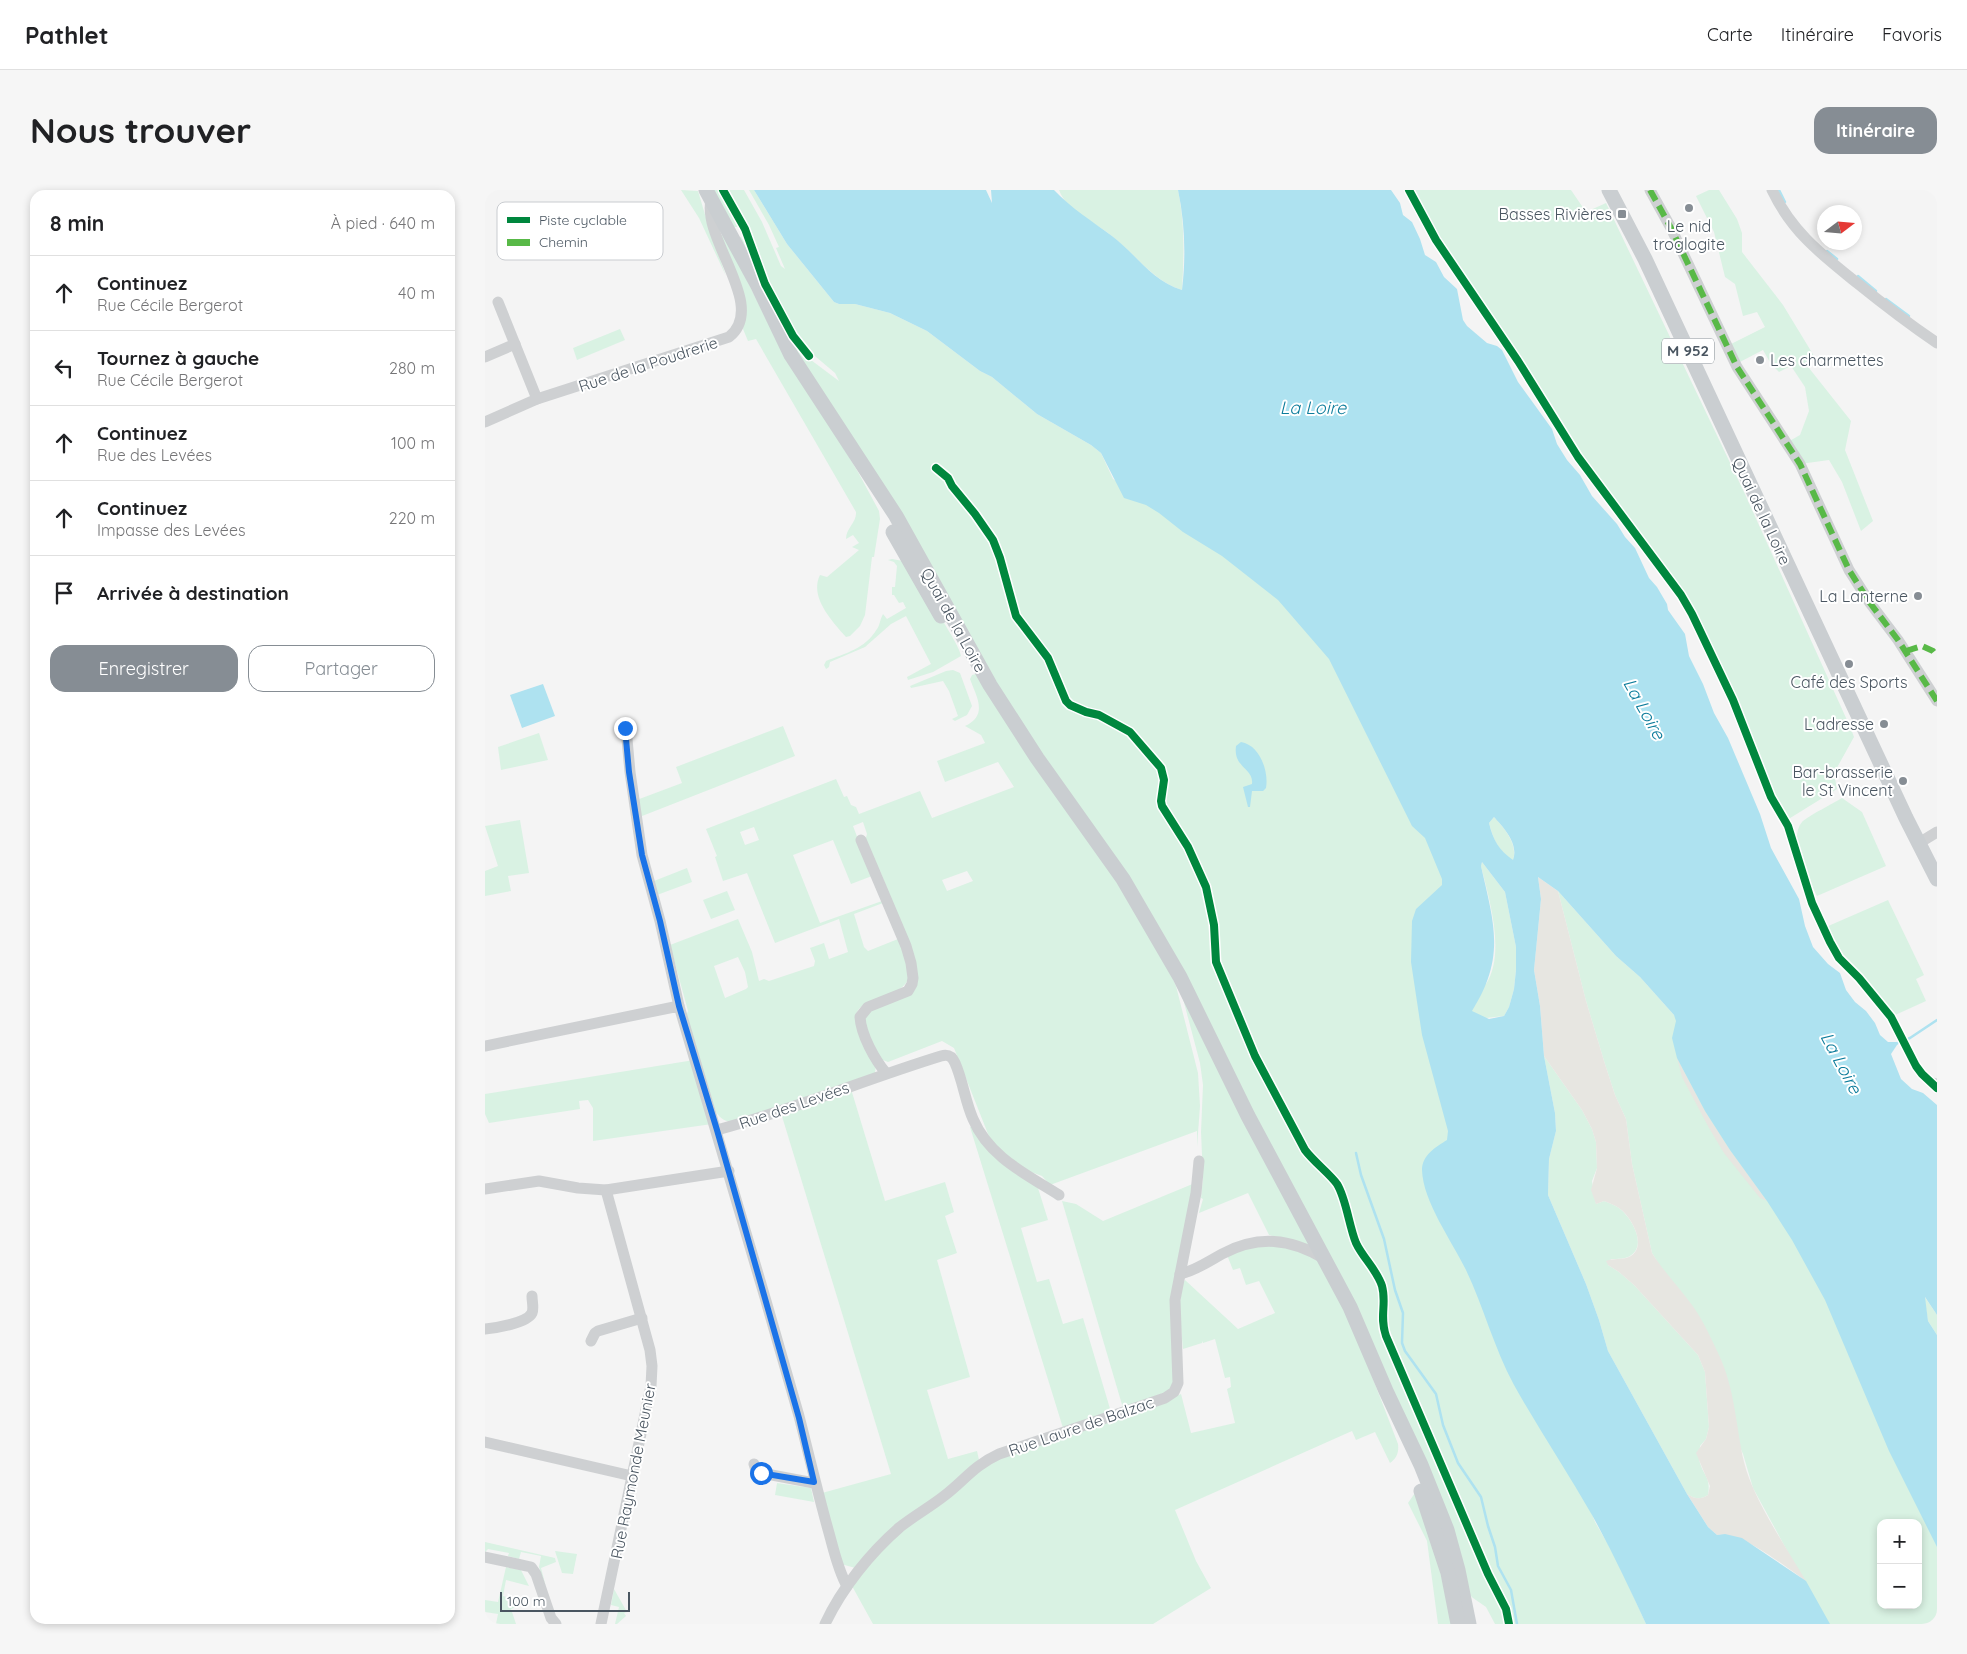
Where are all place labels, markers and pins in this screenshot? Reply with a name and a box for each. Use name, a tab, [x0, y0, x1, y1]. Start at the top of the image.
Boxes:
marker: Le nid troglogite	[1683, 202, 1695, 214]
place label: Basses Rivières	[1499, 204, 1612, 224]
marker: Basses Rivières	[1616, 208, 1628, 220]
place label: Le nid troglogite	[1653, 216, 1725, 254]
place label: Les charmettes	[1770, 350, 1884, 370]
marker: Les charmettes	[1754, 354, 1766, 366]
place label: La Lanterne	[1819, 586, 1908, 606]
marker: La Lanterne	[1912, 590, 1924, 602]
marker: Café des Sports	[1843, 658, 1855, 670]
place label: Café des Sports	[1790, 672, 1908, 692]
place label: L'adresse	[1804, 714, 1874, 734]
marker: L'adresse	[1878, 718, 1890, 730]
place label: Bar-brasserie le St Vincent	[1792, 762, 1893, 800]
marker: Bar-brasserie le St Vincent	[1897, 775, 1909, 787]

